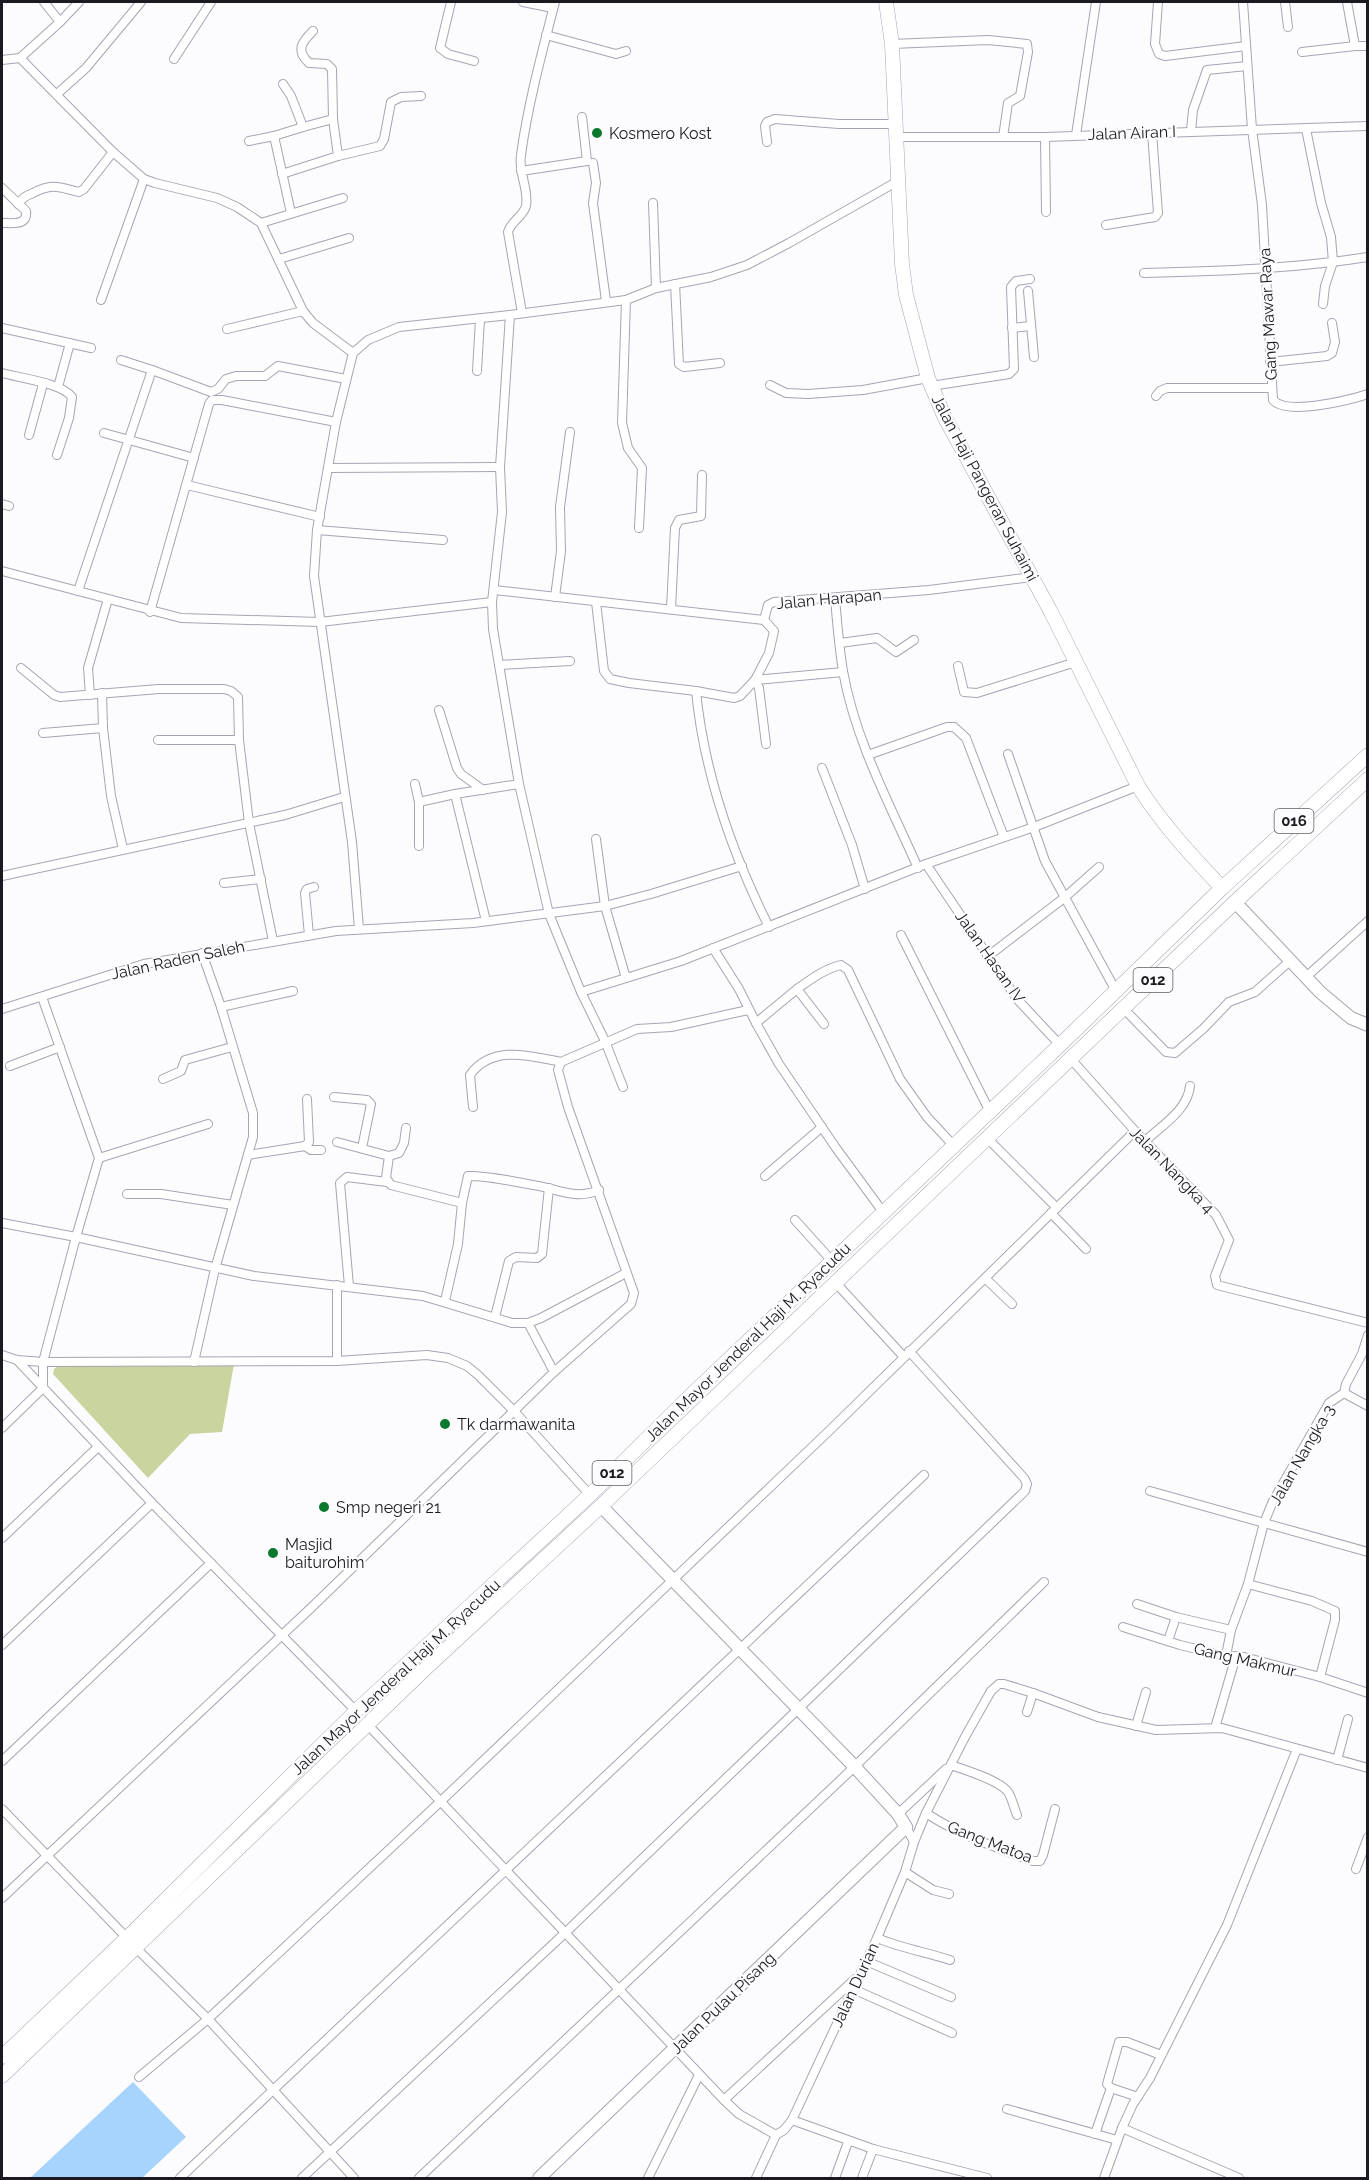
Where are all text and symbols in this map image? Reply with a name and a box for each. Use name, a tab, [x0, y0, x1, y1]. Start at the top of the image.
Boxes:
street label: Jalan Airan I	[1088, 122, 1176, 144]
place label: Kosmero Kost	[609, 124, 712, 143]
marker: Kosmero Kost	[590, 126, 604, 140]
street label: Gang Mawar Raya	[1255, 247, 1281, 381]
street label: Jalan Haji Pangeran Suhaimi	[928, 392, 1042, 584]
street label: Jalan Harapan	[776, 585, 882, 613]
road number: 016	[1274, 809, 1314, 833]
street label: Jalan Hasan IV	[951, 907, 1029, 1007]
street label: Jalan Raden Saleh	[109, 937, 247, 983]
road number: 012	[1134, 968, 1172, 992]
street label: Jalan Nangka 4	[1126, 1123, 1218, 1217]
street label: Jalan Mayor Jenderal Haji M. Ryacudu	[641, 1239, 855, 1445]
street label: Jalan Nangka 3	[1266, 1401, 1338, 1509]
place label: Tk darmawanita	[457, 1415, 575, 1434]
marker: Tk darmawanita	[438, 1417, 452, 1431]
road number: 012	[592, 1461, 632, 1485]
place label: Smp negeri 21	[336, 1498, 441, 1517]
marker: Smp negeri 21	[317, 1500, 331, 1514]
place label: Masjid baiturohim	[285, 1535, 364, 1572]
marker: Masjid baiturohim	[266, 1546, 280, 1560]
street label: Jalan Mayor Jenderal Haji M. Ryacudu	[288, 1575, 504, 1779]
street label: Gang Makmur	[1192, 1639, 1298, 1681]
street label: Gang Matoa	[945, 1817, 1035, 1867]
street label: Jalan Durian	[827, 1940, 883, 2030]
street label: Jalan Pulau Pisang	[667, 1948, 779, 2058]

